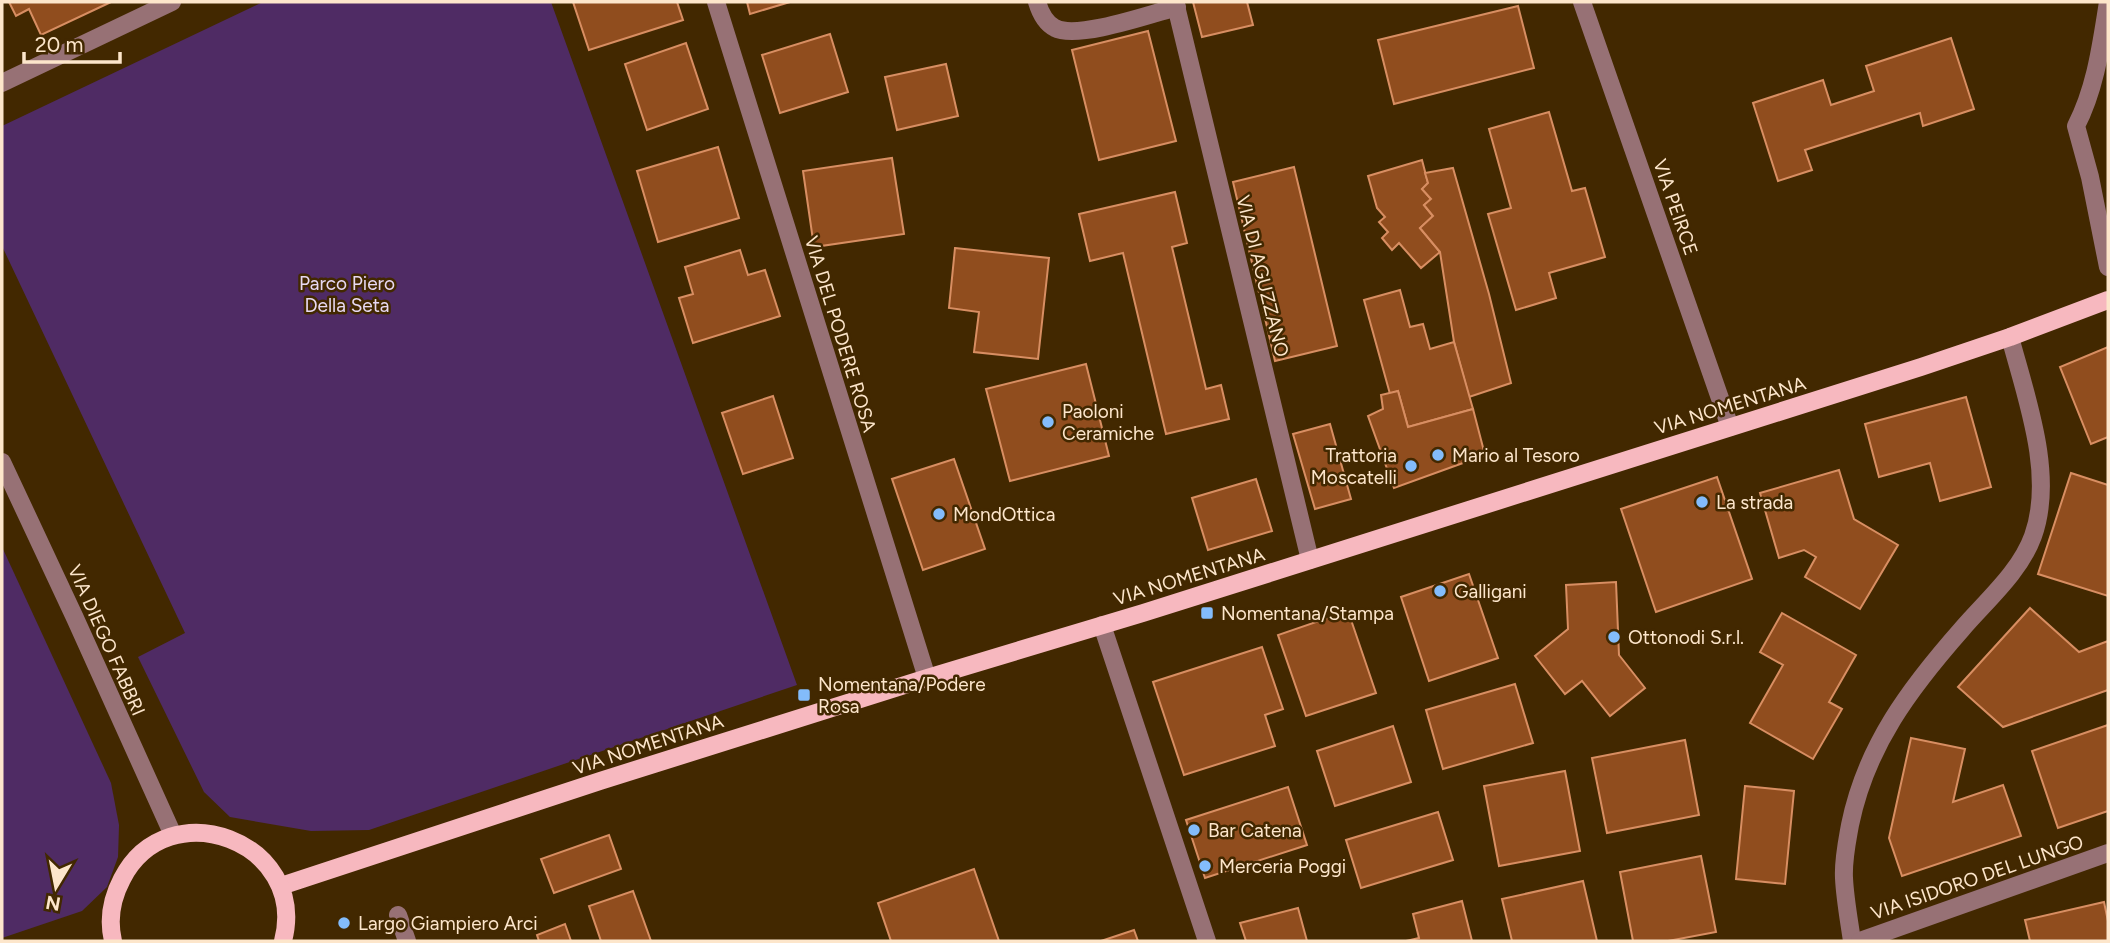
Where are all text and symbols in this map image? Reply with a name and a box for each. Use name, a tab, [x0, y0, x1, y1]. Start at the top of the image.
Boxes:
scale bar	[24, 21, 121, 65]
text: 20 m	[35, 32, 83, 57]
street label: VIA PEIRCE	[1648, 156, 1703, 258]
street label: VIA DI AGUZZANO	[1231, 193, 1294, 359]
street label: VIA DEL PODERE ROSA	[800, 233, 881, 435]
park label: Parco Piero Della Seta	[299, 272, 395, 317]
street label: VIA NOMENTANA	[1652, 371, 1809, 439]
place label: Paoloni Ceramiche	[1062, 400, 1154, 445]
marker: Paoloni Ceramiche	[1040, 414, 1056, 430]
place label: Trattoria Moscatelli	[1311, 444, 1397, 489]
place label: Mario al Tesoro	[1452, 444, 1580, 467]
marker: Mario al Tesoro	[1430, 447, 1446, 463]
marker: Trattoria Moscatelli	[1403, 458, 1419, 474]
place label: La strada	[1716, 491, 1793, 514]
marker: La strada	[1694, 494, 1710, 510]
place label: MondOttica	[953, 503, 1055, 526]
marker: MondOttica	[931, 506, 947, 522]
street label: VIA NOMENTANA	[1111, 542, 1268, 610]
street label: VIA DIEGO FABBRI	[63, 561, 150, 719]
place label: Galligani	[1454, 580, 1527, 603]
marker: Galligani	[1432, 583, 1448, 599]
place label: Nomentana/Stampa	[1221, 602, 1394, 625]
marker: Nomentana/Stampa	[1199, 605, 1215, 621]
place label: Ottonodi S.r.l.	[1628, 626, 1744, 649]
marker: Ottonodi S.r.l.	[1606, 629, 1622, 645]
place label: Nomentana/Podere Rosa	[818, 673, 986, 718]
marker: Nomentana/Podere Rosa	[796, 687, 812, 703]
street label: VIA NOMENTANA	[570, 709, 726, 780]
place label: Bar Catena	[1208, 819, 1302, 842]
marker: Bar Catena	[1186, 822, 1202, 838]
street label: VIA ISIDORO DEL LUNGO	[1868, 830, 2086, 925]
north arrow	[21, 852, 91, 922]
place label: Merceria Poggi	[1219, 855, 1346, 878]
marker: Merceria Poggi	[1197, 858, 1213, 874]
text: N	[44, 891, 62, 916]
place label: Largo Giampiero Arci	[358, 912, 538, 935]
marker: Largo Giampiero Arci	[336, 915, 352, 931]

